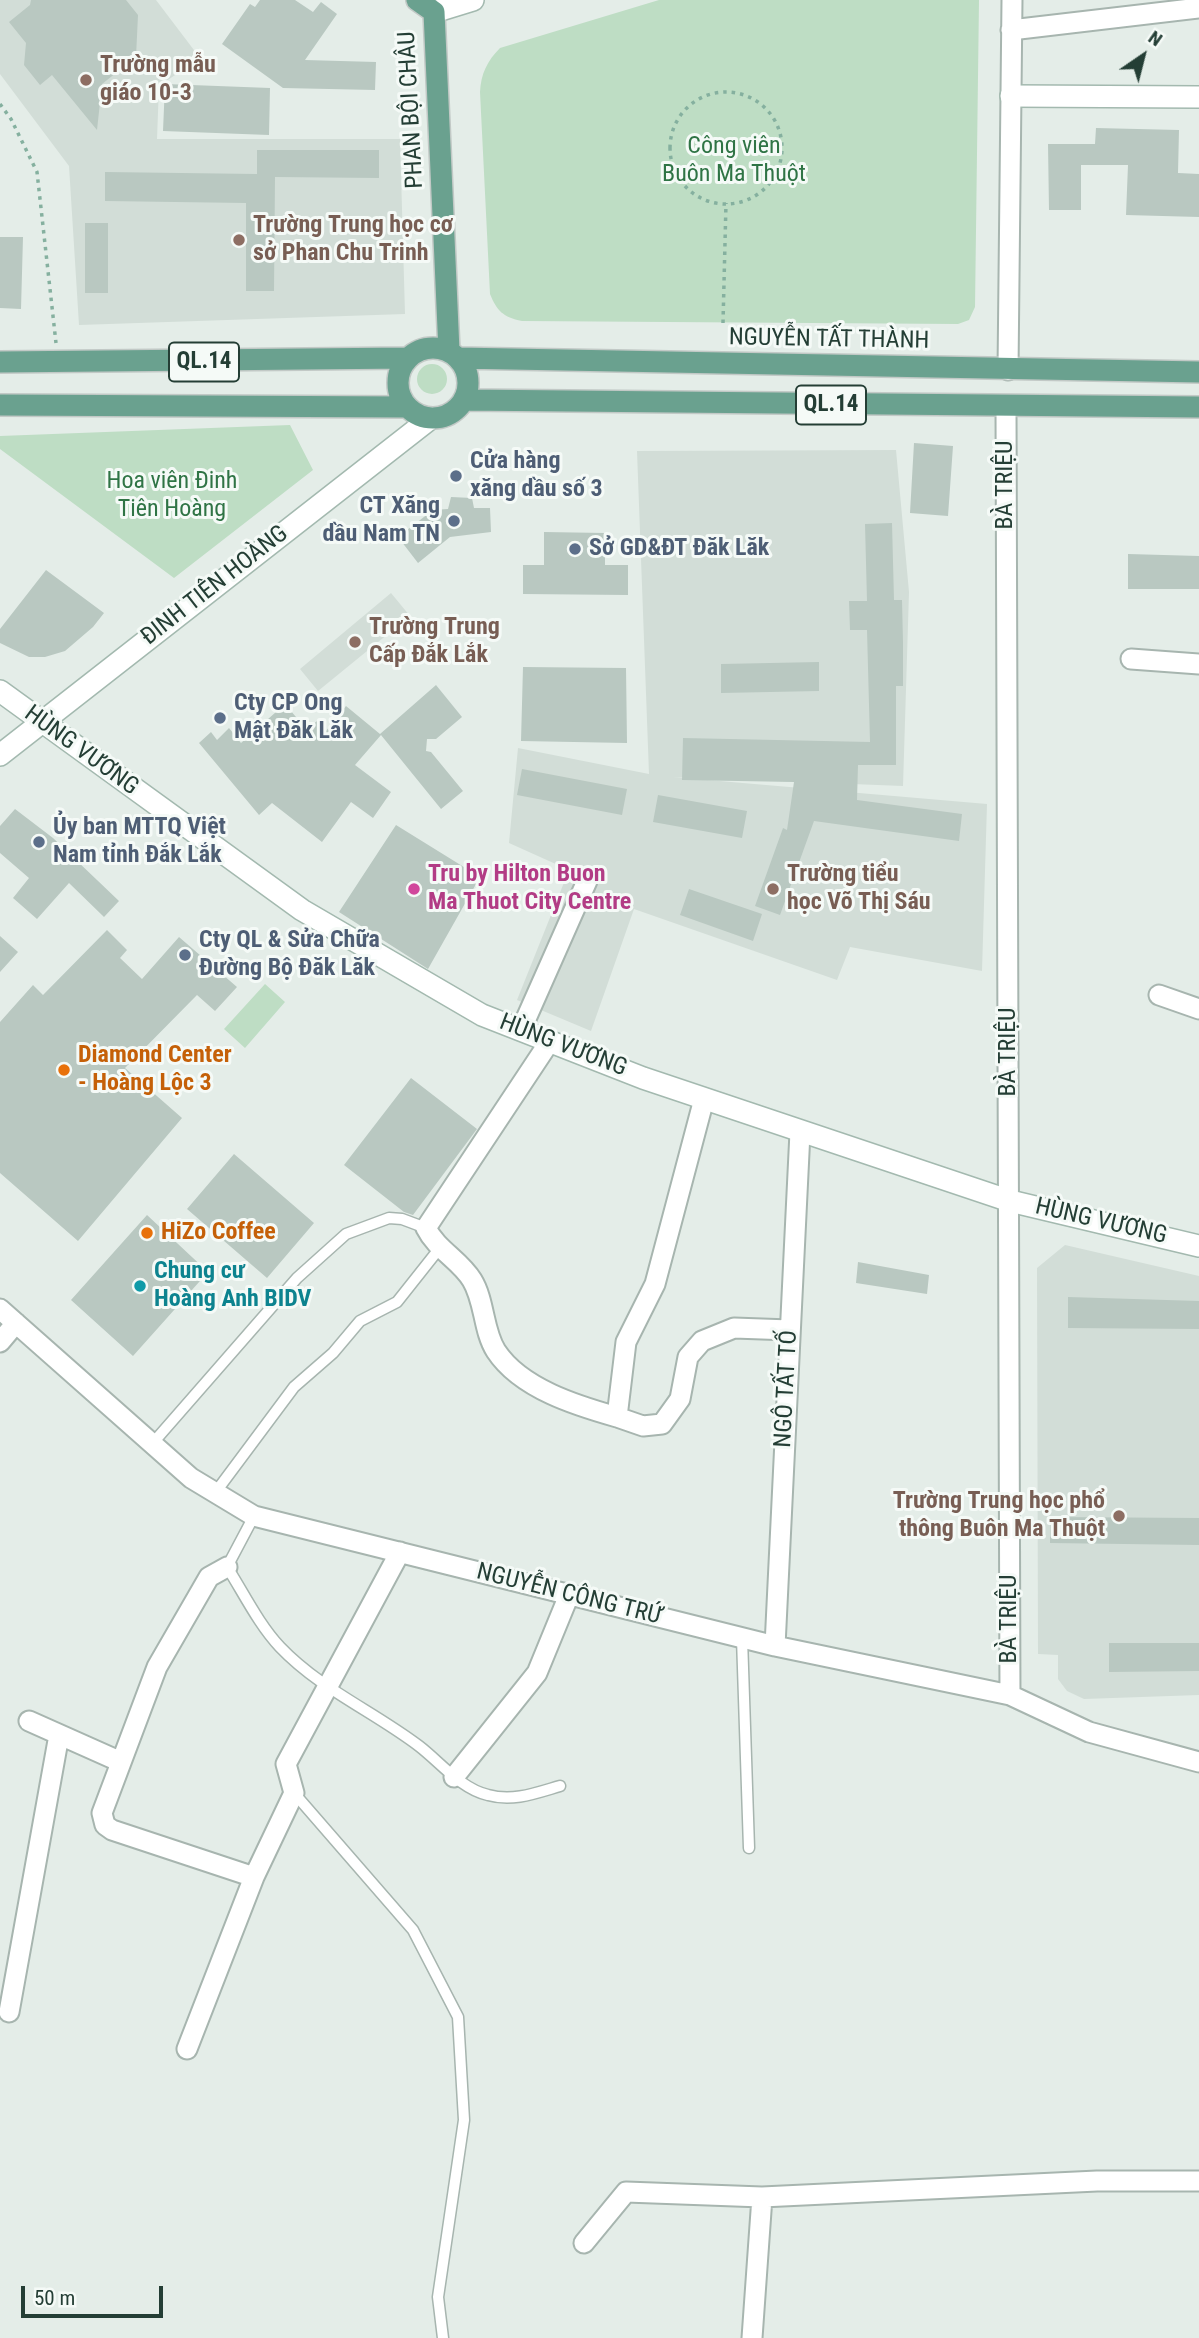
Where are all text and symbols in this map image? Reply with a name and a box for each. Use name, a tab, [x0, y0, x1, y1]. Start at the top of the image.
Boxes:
north arrow	[1108, 21, 1178, 91]
text: N	[1144, 26, 1167, 51]
street label: PHAN BỘI CHÂU	[393, 31, 431, 189]
place label: Trường mẫu giáo 10-3	[100, 52, 216, 108]
marker: Trường mẫu giáo 10-3	[78, 72, 94, 88]
park label: Công viên Buôn Ma Thuột	[662, 133, 806, 189]
place label: Trường Trung học cơ sở Phan Chu Trinh	[253, 212, 453, 268]
marker: Trường Trung học cơ sở Phan Chu Trinh	[231, 232, 247, 248]
street label: NGUYỄN TẤT THÀNH	[729, 324, 929, 356]
road number: QL.14	[169, 342, 239, 382]
road number: QL.14	[796, 386, 866, 424]
street label: BÀ TRIỆU	[992, 440, 1020, 530]
place label: Cửa hàng xăng dầu số 3	[470, 448, 603, 504]
park label: Hoa viên Đinh Tiên Hoàng	[107, 468, 237, 524]
marker: Cửa hàng xăng dầu số 3	[448, 468, 464, 484]
place label: CT Xăng dầu Nam TN	[322, 493, 440, 549]
marker: CT Xăng dầu Nam TN	[446, 513, 462, 529]
street label: ĐINH TIÊN HOÀNG	[136, 520, 294, 652]
place label: Sở GD&ĐT Đăk Lăk	[589, 535, 769, 563]
marker: Sở GD&ĐT Đăk Lăk	[567, 541, 583, 557]
place label: Trường Trung Cấp Đắk Lắk	[369, 614, 500, 670]
marker: Trường Trung Cấp Đắk Lắk	[347, 634, 363, 650]
place label: Cty CP Ong Mật Đăk Lăk	[234, 690, 353, 746]
street label: HÙNG VƯƠNG	[18, 700, 144, 802]
marker: Cty CP Ong Mật Đăk Lăk	[212, 710, 228, 726]
place label: Ủy ban MTTQ Việt Nam tỉnh Đắk Lắk	[53, 814, 226, 870]
marker: Ủy ban MTTQ Việt Nam tỉnh Đắk Lắk	[31, 834, 47, 850]
place label: Tru by Hilton Buon Ma Thuot City Centre	[428, 861, 631, 917]
place label: Trường tiểu học Võ Thị Sáu	[787, 861, 931, 917]
marker: Tru by Hilton Buon Ma Thuot City Centre	[406, 881, 422, 897]
marker: Trường tiểu học Võ Thị Sáu	[765, 881, 781, 897]
place label: Cty QL & Sửa Chữa Đường Bộ Đăk Lăk	[199, 927, 380, 983]
marker: Cty QL & Sửa Chữa Đường Bộ Đăk Lăk	[177, 947, 193, 963]
street label: BÀ TRIỆU	[995, 1007, 1023, 1097]
street label: HÙNG VƯƠNG	[495, 1008, 631, 1084]
place label: Diamond Center - Hoàng Lộc 3	[78, 1042, 232, 1098]
marker: Diamond Center - Hoàng Lộc 3	[56, 1062, 72, 1078]
street label: HÙNG VƯƠNG	[1032, 1193, 1170, 1251]
place label: HiZo Coffee	[161, 1219, 276, 1247]
marker: HiZo Coffee	[139, 1225, 155, 1241]
place label: Chung cư Hoàng Anh BIDV	[154, 1258, 311, 1314]
marker: Chung cư Hoàng Anh BIDV	[132, 1278, 148, 1294]
street label: NGÔ TẤT TỐ	[770, 1330, 804, 1448]
place label: Trường Trung học phổ thông Buôn Ma Thuột	[893, 1488, 1105, 1544]
marker: Trường Trung học phổ thông Buôn Ma Thuột	[1111, 1508, 1127, 1524]
street label: NGUYỄN CÔNG TRỨ	[473, 1558, 665, 1632]
street label: BÀ TRIỆU	[996, 1574, 1024, 1664]
scale bar	[24, 2272, 166, 2316]
text: 50 m	[34, 2286, 75, 2310]

